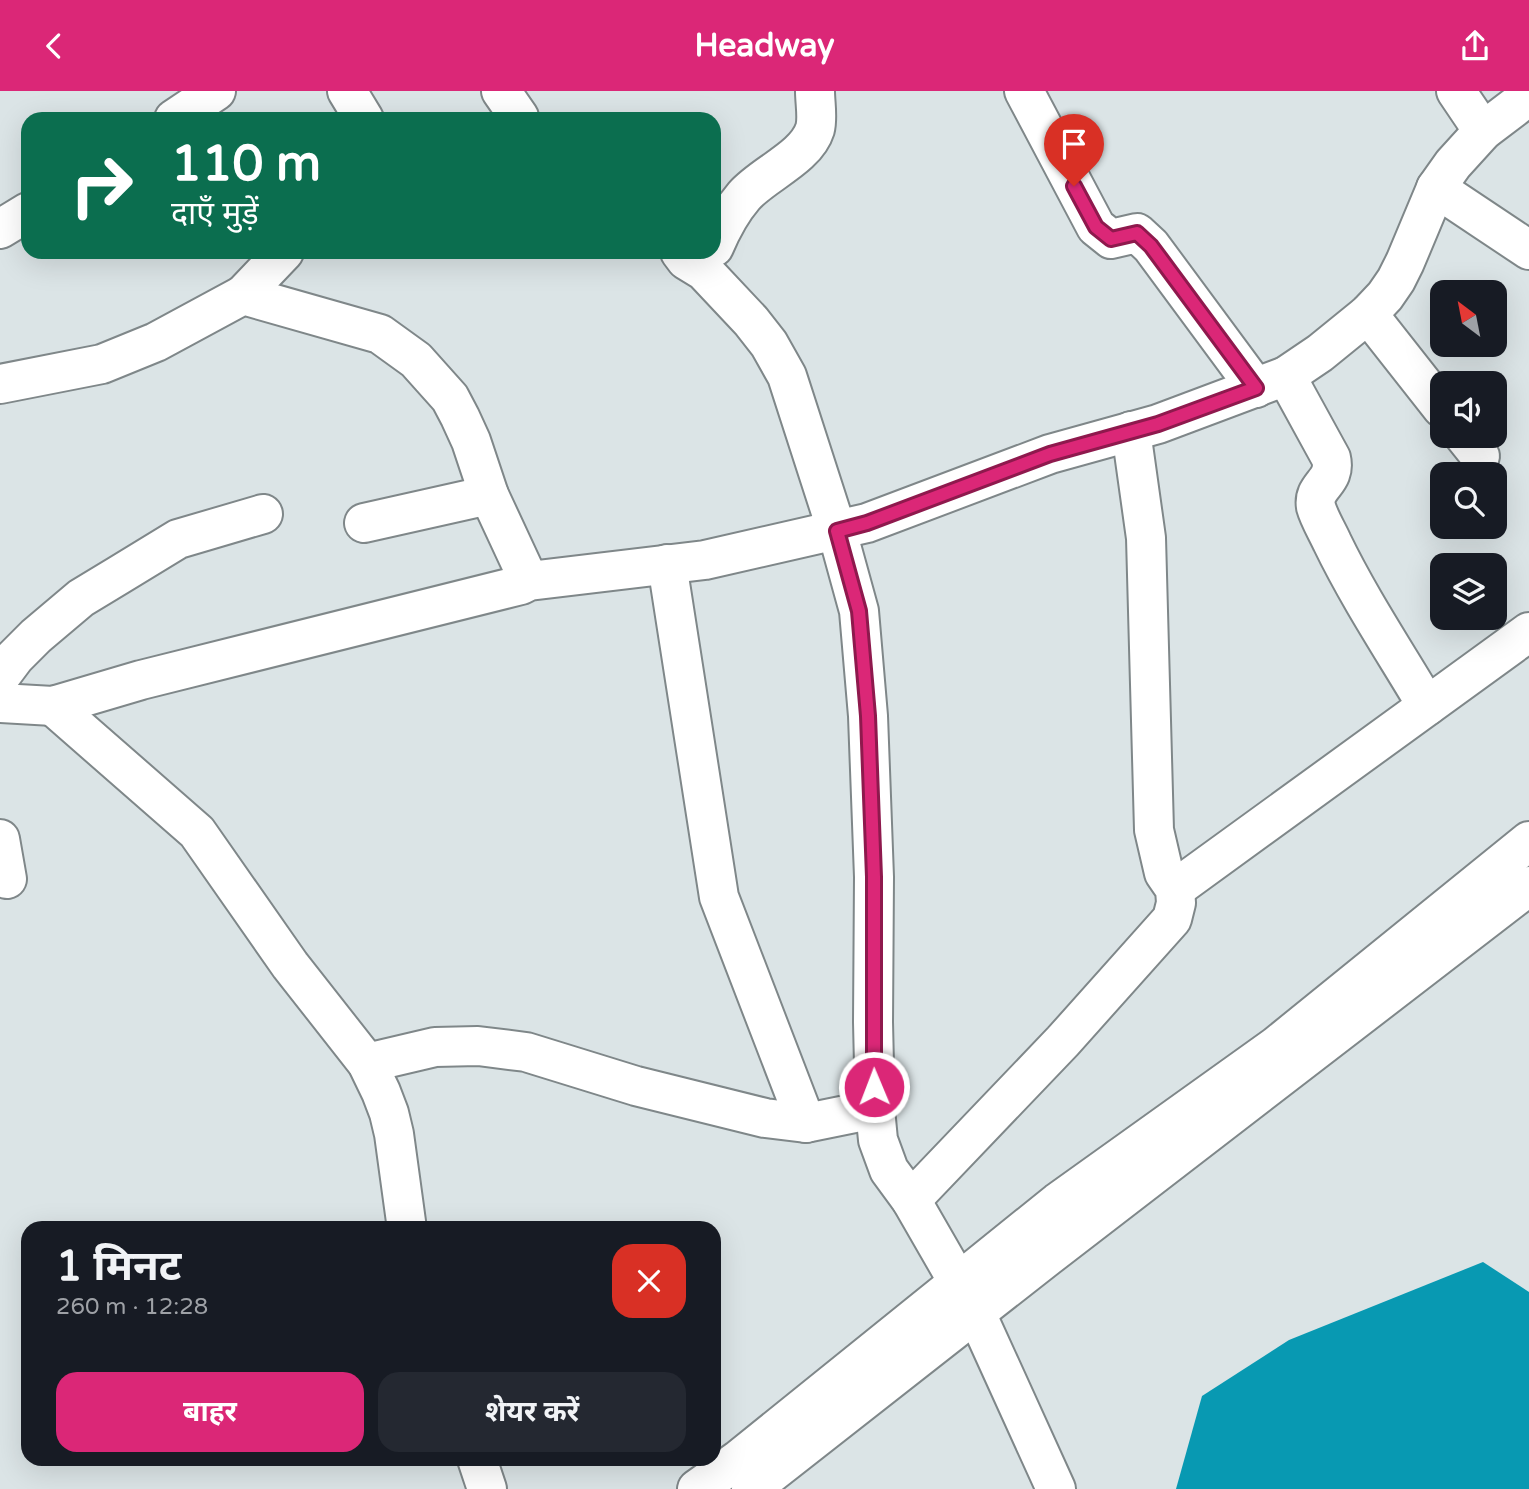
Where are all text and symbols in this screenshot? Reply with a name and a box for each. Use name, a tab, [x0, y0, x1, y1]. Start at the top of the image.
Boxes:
icon: back	[35, 27, 73, 65]
text: Headway	[694, 27, 835, 65]
icon: share	[1456, 27, 1494, 65]
pin	[1044, 114, 1104, 186]
icon: arrive	[1055, 125, 1093, 163]
text: 110 m	[171, 135, 321, 194]
icon: right	[56, 140, 147, 231]
text: दाएँ मुड़ें	[171, 195, 259, 233]
north arrow	[1430, 280, 1507, 357]
map controls	[1430, 280, 1507, 630]
button: sound	[1430, 371, 1507, 448]
button: search	[1430, 462, 1507, 539]
button: layers	[1430, 553, 1507, 630]
position arrow	[837, 1050, 911, 1124]
text: 1 मिनट	[56, 1241, 181, 1292]
button: close	[612, 1244, 686, 1318]
text: 260 m · 12:28	[56, 1293, 208, 1321]
button: बाहर	[56, 1372, 364, 1452]
button: शेयर करें	[378, 1372, 686, 1452]

